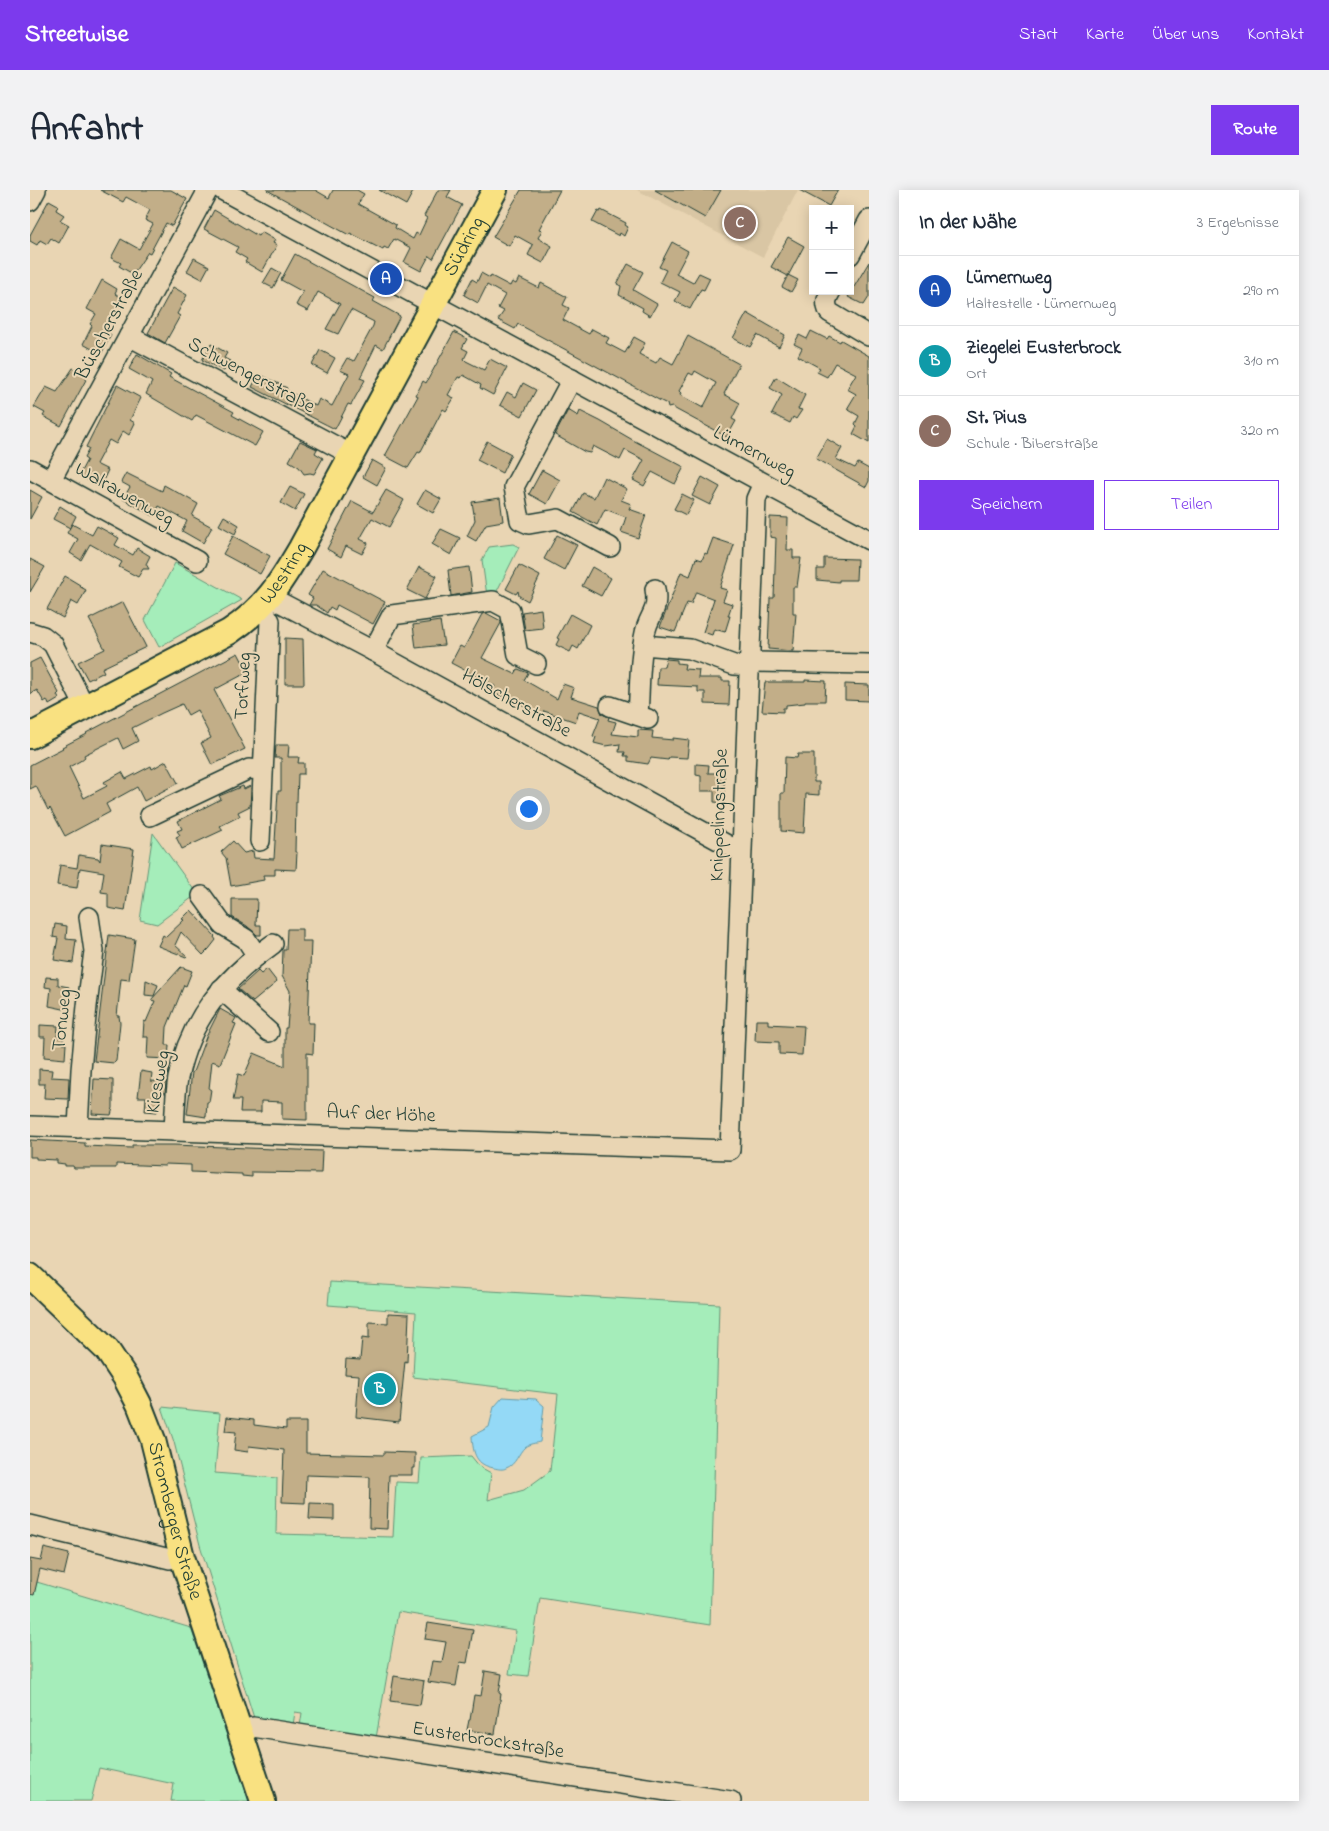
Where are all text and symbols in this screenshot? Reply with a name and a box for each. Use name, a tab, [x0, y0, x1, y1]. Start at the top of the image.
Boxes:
text: Streetwise	[25, 18, 129, 53]
text: Start	[1019, 22, 1058, 48]
text: Karte	[1086, 22, 1124, 48]
text: Über uns	[1152, 22, 1219, 48]
text: Kontakt	[1247, 22, 1304, 48]
text: Anfahrt	[30, 105, 143, 156]
button: Route	[1211, 105, 1299, 155]
pin: C	[724, 204, 756, 242]
map controls	[809, 205, 854, 295]
button: +	[809, 205, 854, 250]
text: In der Nähe	[919, 208, 1017, 238]
text: 3 Ergebnisse	[1197, 211, 1279, 235]
street label: Südring	[436, 212, 493, 282]
button: −	[809, 250, 854, 295]
pin: A	[370, 260, 402, 298]
street label: Büscherstraße	[68, 264, 151, 387]
text: Lümernweg	[966, 265, 1052, 292]
text: A	[930, 279, 940, 303]
text: 290 m	[1243, 279, 1279, 303]
text: Haltestelle · Lümernweg	[966, 292, 1116, 316]
street label: Schwengerstraße	[182, 330, 320, 423]
text: Ziegelei Eusterbrock	[966, 335, 1121, 362]
text: B	[930, 349, 940, 373]
text: 310 m	[1244, 349, 1279, 373]
text: Ort	[966, 362, 987, 386]
text: St. Pius	[966, 405, 1027, 432]
street label: Lümernweg	[707, 419, 801, 488]
text: C	[931, 419, 939, 443]
text: 320 m	[1241, 419, 1279, 443]
text: Schule · Biberstraße	[966, 432, 1098, 456]
street label: Walrawenweg	[69, 456, 179, 535]
button: Speichern	[919, 480, 1094, 530]
button: Teilen	[1104, 480, 1279, 530]
street label: Westring	[253, 537, 317, 611]
street label: Torfweg	[228, 651, 261, 721]
street label: Hölscherstraße	[456, 662, 576, 746]
street label: Knippelingstraße	[703, 748, 738, 882]
your location	[516, 796, 542, 822]
street label: Tonweg	[45, 988, 82, 1052]
street label: Kiesweg	[139, 1048, 180, 1116]
street label: Auf der Höhe	[326, 1099, 436, 1131]
pin: B	[364, 1370, 396, 1408]
street label: Stromberger Straße	[140, 1439, 210, 1604]
street label: Eusterbrockstraße	[410, 1715, 566, 1767]

